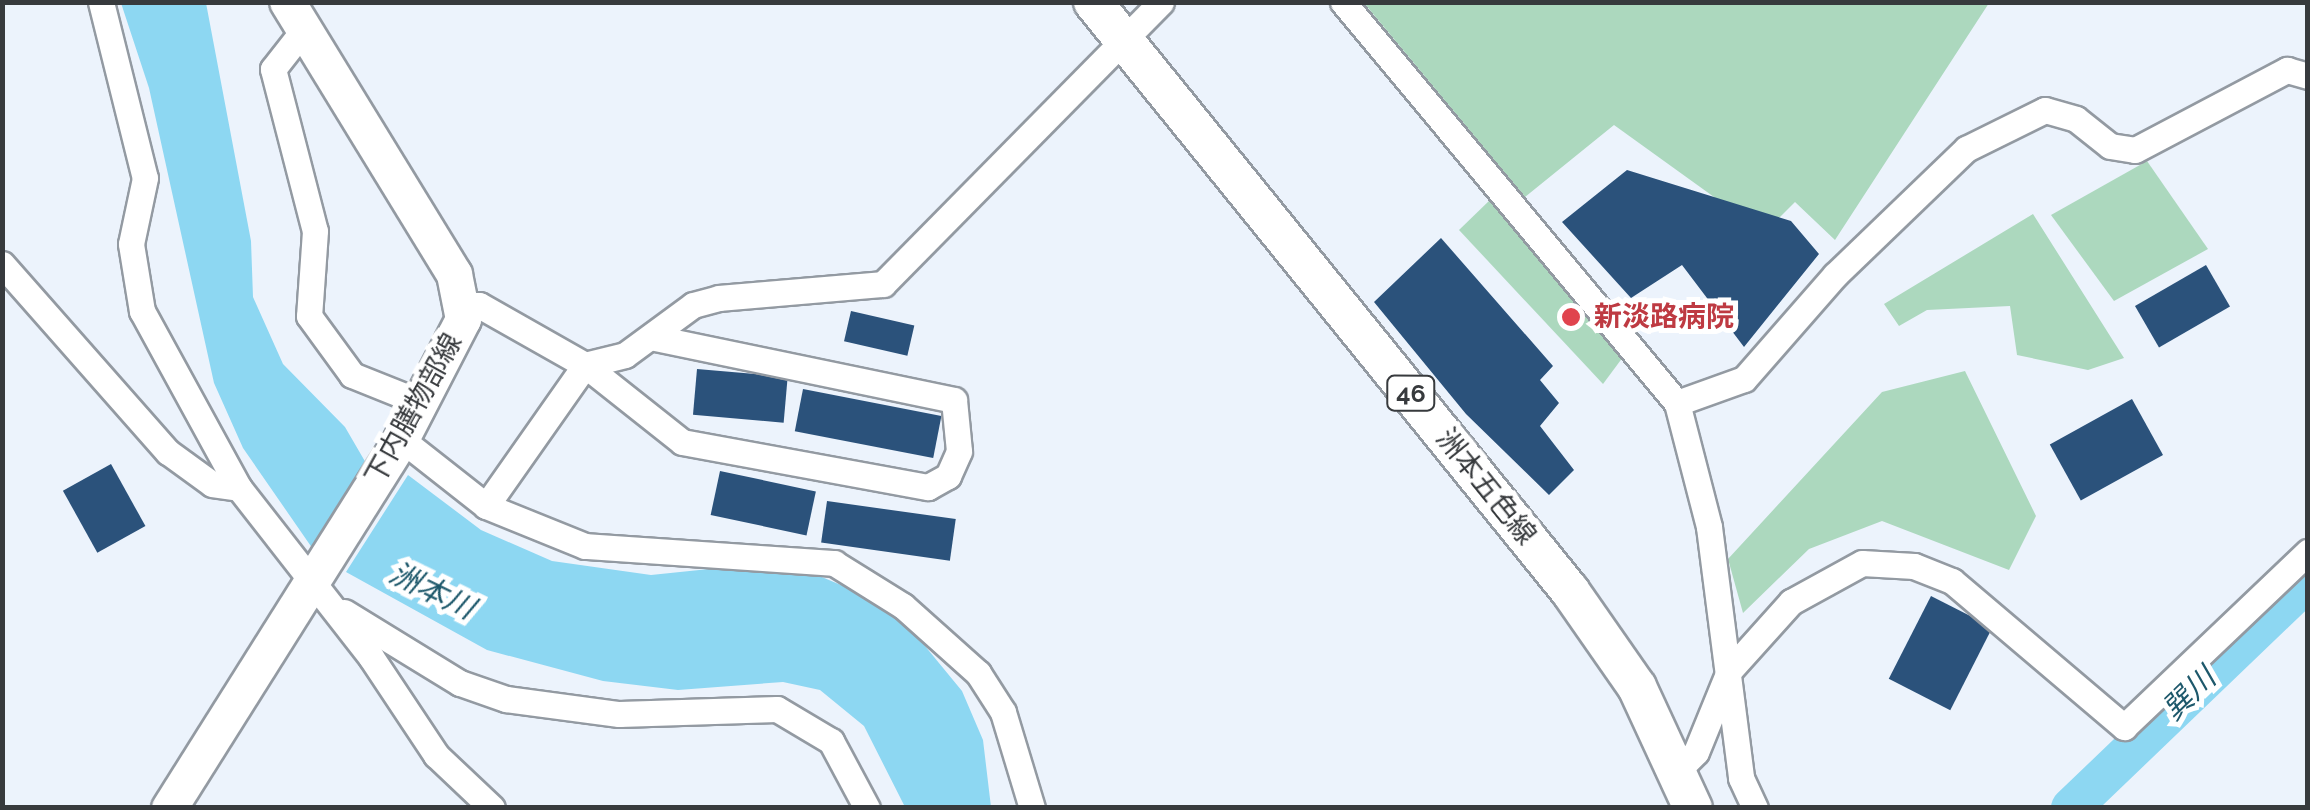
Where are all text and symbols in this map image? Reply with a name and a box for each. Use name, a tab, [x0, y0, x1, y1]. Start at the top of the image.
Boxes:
place label: 新淡路病院	[1594, 300, 1734, 334]
marker: 新淡路病院	[1558, 304, 1584, 330]
street label: 下内膳物部線	[359, 327, 469, 491]
road number: 46	[1386, 373, 1436, 413]
street label: 洲本五色線	[1429, 422, 1543, 552]
water label: 洲本川	[384, 555, 480, 627]
water label: 巽川	[2155, 660, 2223, 728]

